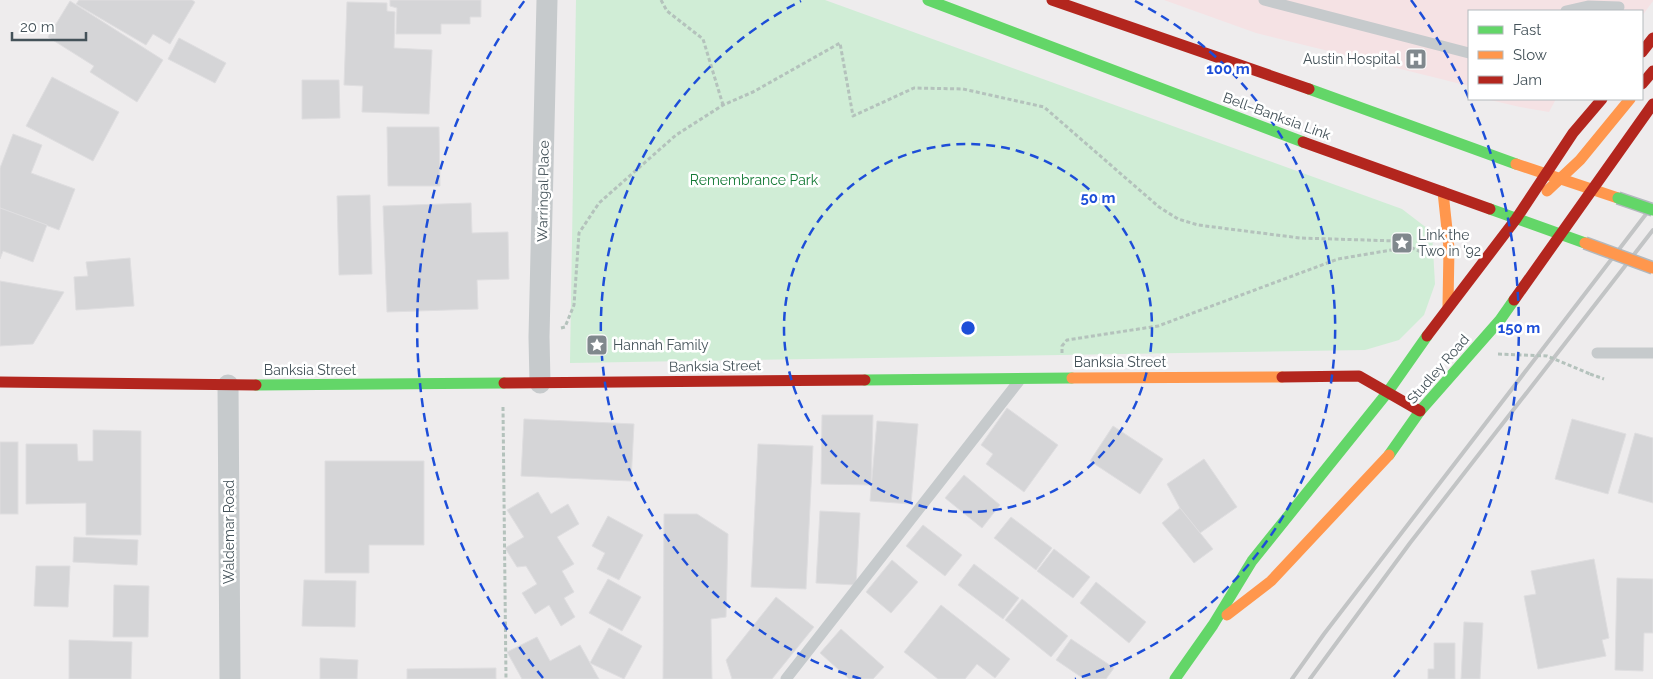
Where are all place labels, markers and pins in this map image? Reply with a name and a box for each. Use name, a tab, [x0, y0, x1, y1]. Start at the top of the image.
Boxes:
hospital icon: Austin Hospital	[1404, 47, 1428, 71]
place label: Austin Hospital	[1303, 51, 1400, 67]
place label: Link the Two in '92	[1418, 227, 1481, 259]
place icon: Link the Two in '92	[1390, 231, 1414, 255]
centre of rings	[959, 319, 977, 337]
place icon: Hannah Family	[585, 333, 609, 357]
place label: Hannah Family	[613, 337, 709, 353]

